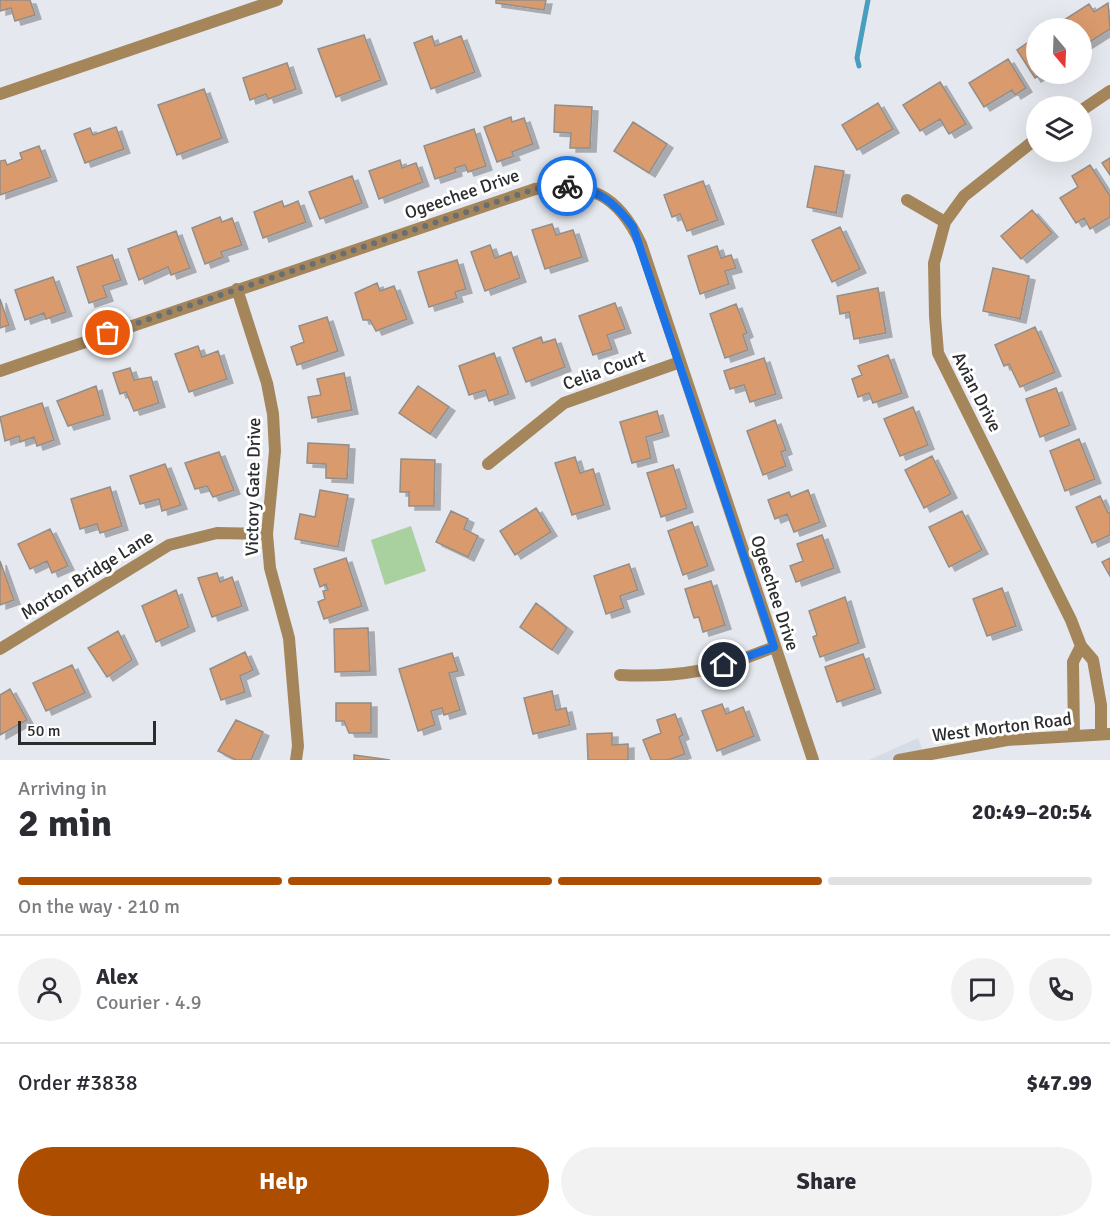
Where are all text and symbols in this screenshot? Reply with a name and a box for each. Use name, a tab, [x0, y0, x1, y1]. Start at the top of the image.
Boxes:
north arrow	[1026, 18, 1092, 84]
map controls	[1026, 18, 1092, 162]
button: layers	[1026, 96, 1092, 162]
courier	[537, 156, 597, 216]
street label: Ogeechee Drive	[402, 164, 522, 224]
icon: bike	[551, 170, 584, 203]
pin	[82, 307, 133, 358]
icon: bag	[91, 316, 124, 349]
street label: Celia Court	[560, 345, 648, 395]
street label: Avian Drive	[948, 348, 1006, 436]
street label: Victory Gate Drive	[241, 418, 265, 556]
street label: Morton Bridge Lane	[17, 525, 157, 625]
street label: Ogeechee Drive	[746, 533, 804, 653]
pin	[698, 639, 749, 690]
icon: home	[707, 648, 740, 681]
street label: West Morton Road	[931, 708, 1073, 746]
scale bar	[18, 718, 156, 746]
text: 50 m	[27, 721, 61, 741]
text: Arriving in	[18, 776, 107, 801]
text: 20:49–20:54	[972, 798, 1092, 825]
text: 2 min	[18, 799, 112, 847]
text: On the way · 210 m	[18, 894, 180, 919]
button: person	[18, 958, 81, 1021]
button: chat	[951, 958, 1014, 1021]
button: phone	[1029, 958, 1092, 1021]
text: Alex	[96, 963, 138, 990]
text: Courier · 4.9	[96, 990, 202, 1015]
text: Order #3838	[18, 1069, 138, 1096]
text: $47.99	[1026, 1069, 1092, 1096]
button: Help	[18, 1147, 549, 1216]
button: Share	[561, 1147, 1092, 1216]

